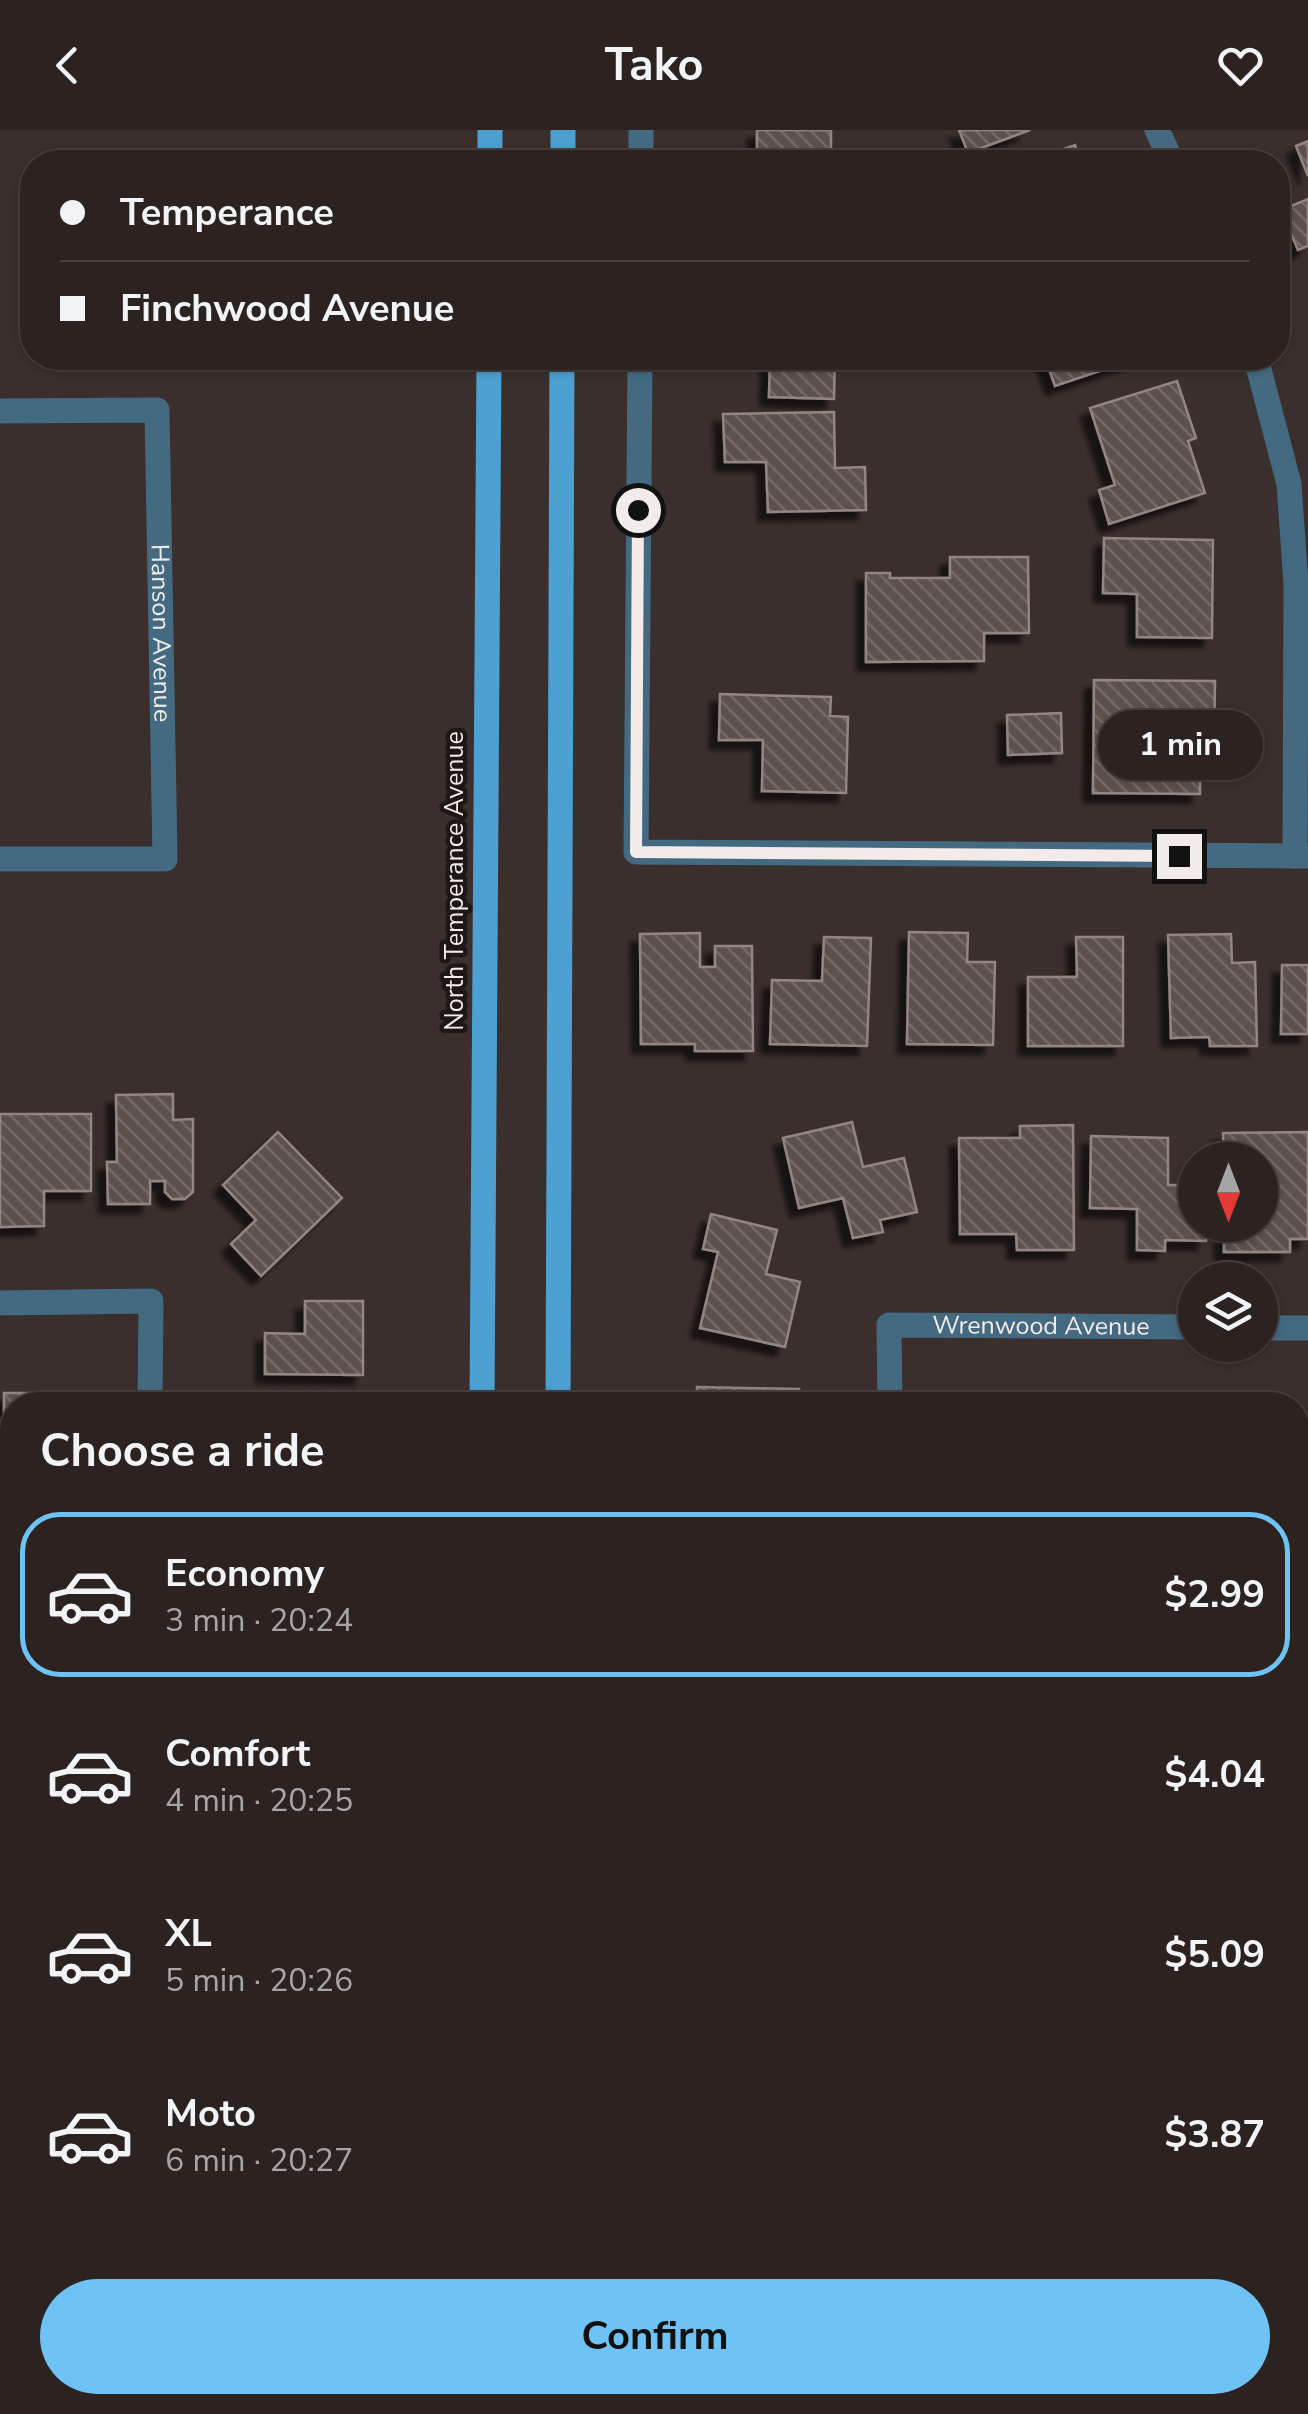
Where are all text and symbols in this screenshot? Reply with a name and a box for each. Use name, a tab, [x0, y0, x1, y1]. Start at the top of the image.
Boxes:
text: Tako	[605, 35, 703, 96]
icon: back	[40, 38, 95, 93]
icon: heart	[1213, 38, 1268, 93]
text: Temperance	[120, 187, 334, 238]
text: Finchwood Avenue	[120, 283, 454, 334]
route start	[616, 488, 661, 533]
street label: Hanson Avenue	[142, 544, 180, 722]
callout: 1 min	[1096, 711, 1262, 781]
text: 1 min	[1139, 723, 1222, 766]
street label: North Temperance Avenue	[438, 731, 472, 1031]
route end	[1157, 834, 1202, 879]
north arrow	[1178, 1142, 1278, 1242]
map controls	[1178, 1142, 1278, 1362]
button: layers	[1178, 1262, 1278, 1362]
street label: Wrenwood Avenue	[932, 1308, 1150, 1344]
text: Choose a ride	[40, 1421, 325, 1482]
text: Economy	[165, 1548, 324, 1599]
icon: car	[45, 1550, 135, 1640]
text: $2.99	[1164, 1569, 1265, 1620]
text: 3 min · 20:24	[165, 1599, 353, 1642]
text: Comfort	[165, 1728, 310, 1779]
icon: car	[45, 1730, 135, 1820]
text: $4.04	[1164, 1749, 1265, 1800]
text: 4 min · 20:25	[165, 1779, 353, 1822]
text: XL	[165, 1908, 212, 1959]
icon: car	[45, 1910, 135, 2000]
text: $5.09	[1164, 1929, 1265, 1980]
text: 5 min · 20:26	[165, 1959, 353, 2002]
text: Moto	[165, 2088, 256, 2139]
icon: car	[45, 2090, 135, 2180]
text: $3.87	[1164, 2109, 1265, 2160]
text: 6 min · 20:27	[165, 2139, 353, 2182]
button: Confirm	[40, 2279, 1270, 2394]

